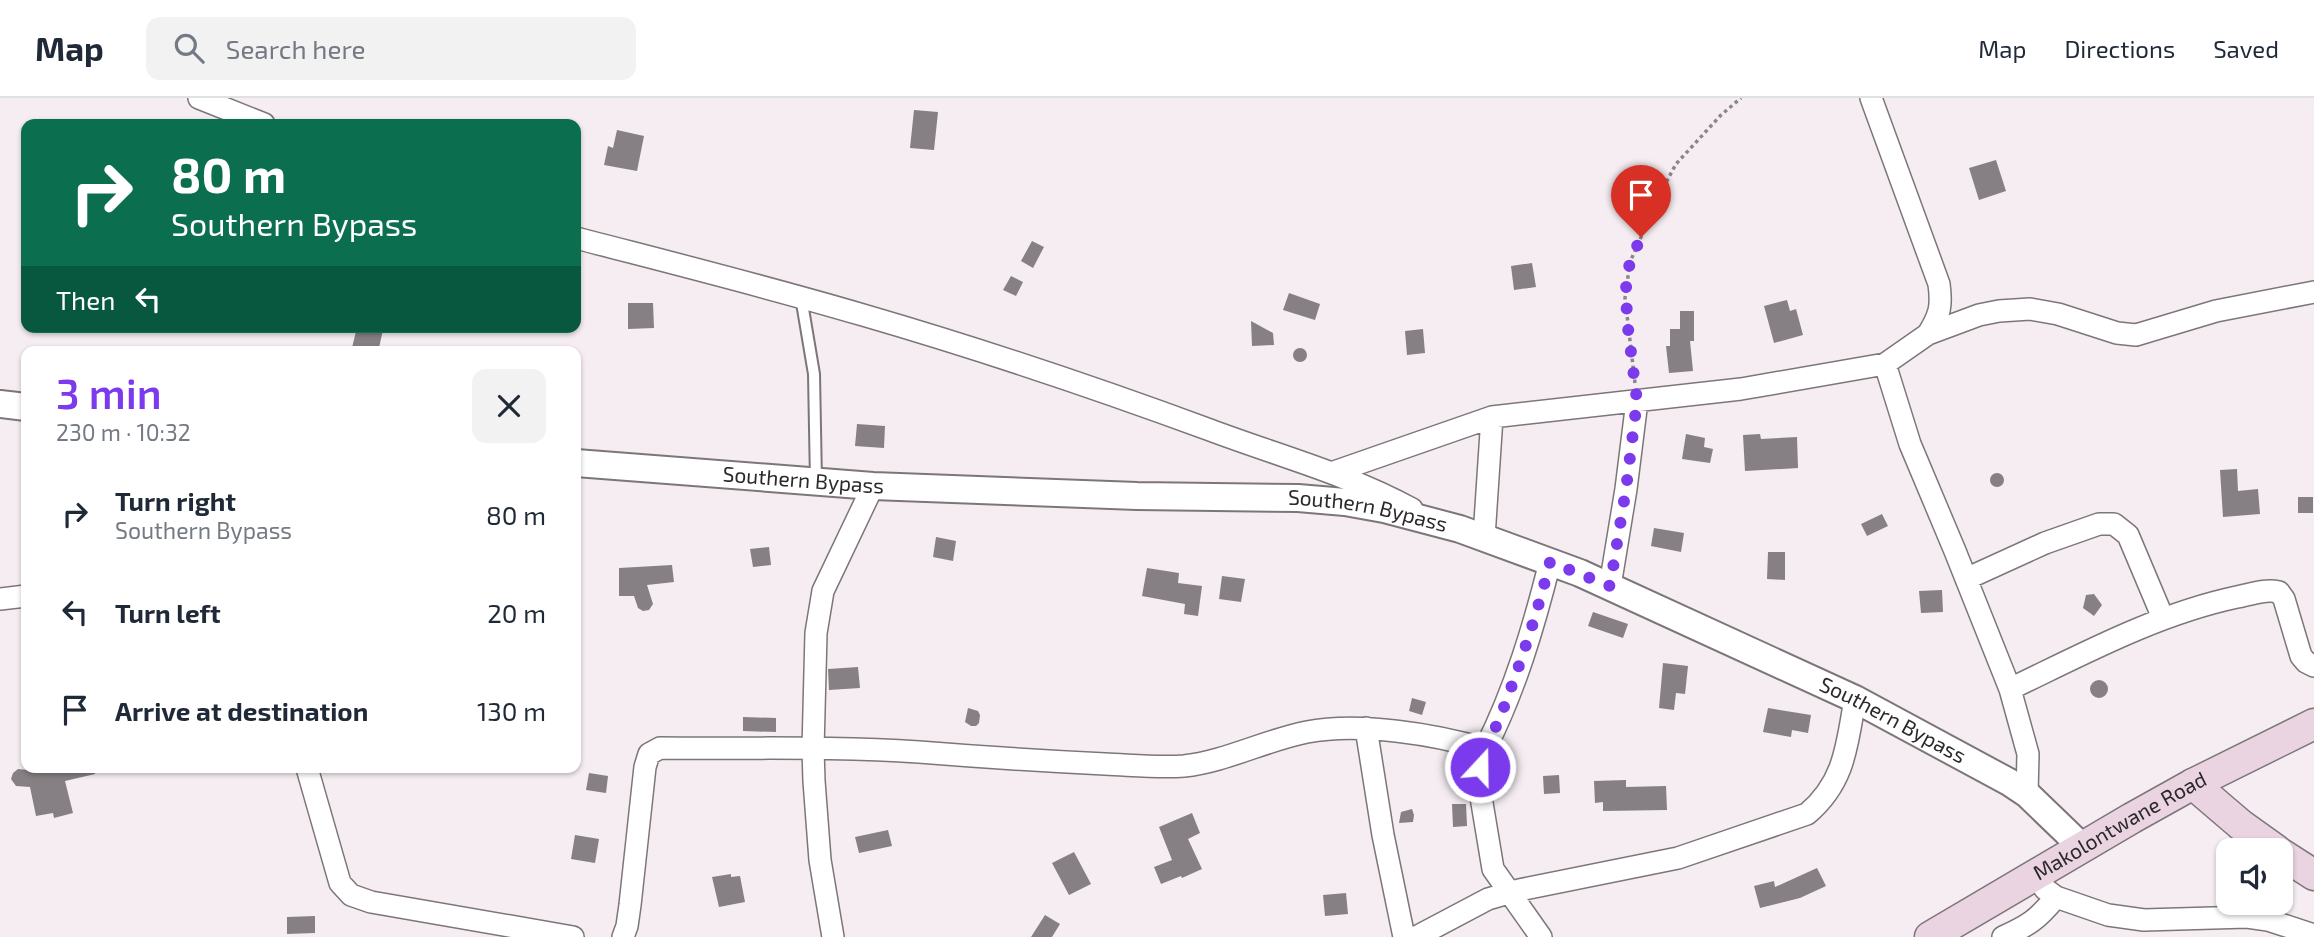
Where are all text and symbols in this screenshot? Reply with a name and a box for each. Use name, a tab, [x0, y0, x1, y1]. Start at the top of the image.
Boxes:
search box	[146, 17, 636, 80]
text: Map	[35, 28, 104, 68]
icon: search	[170, 29, 208, 67]
text: Search here	[226, 33, 365, 64]
text: Map	[1978, 34, 2026, 63]
text: Directions	[2064, 34, 2175, 63]
text: Saved	[2213, 34, 2279, 63]
text: 80 m	[171, 144, 286, 203]
icon: right	[56, 147, 147, 238]
pin	[1611, 165, 1671, 237]
icon: arrive	[1622, 176, 1660, 214]
text: Southern Bypass	[171, 204, 417, 242]
icon: left	[129, 280, 167, 318]
text: Then	[56, 284, 115, 315]
text: 3 min	[56, 367, 162, 417]
button: close	[472, 369, 546, 443]
text: 230 m · 10:32	[56, 418, 191, 446]
street label: Southern Bypass	[722, 460, 884, 497]
street label: Southern Bypass	[1288, 484, 1450, 536]
text: Turn right	[115, 485, 236, 516]
icon: right	[56, 495, 94, 533]
text: 80 m	[486, 499, 546, 530]
text: Southern Bypass	[115, 516, 292, 544]
icon: left	[56, 593, 94, 631]
text: Turn left	[115, 597, 221, 628]
text: 20 m	[487, 597, 546, 628]
street label: Southern Bypass	[1816, 671, 1971, 768]
icon: arrive	[56, 691, 94, 729]
text: Arrive at destination	[115, 695, 368, 726]
text: 130 m	[477, 695, 546, 726]
position arrow	[1443, 730, 1517, 804]
street label: Makolontwane Road	[2028, 765, 2210, 885]
map controls	[2216, 838, 2293, 915]
button: sound	[2216, 838, 2293, 915]

